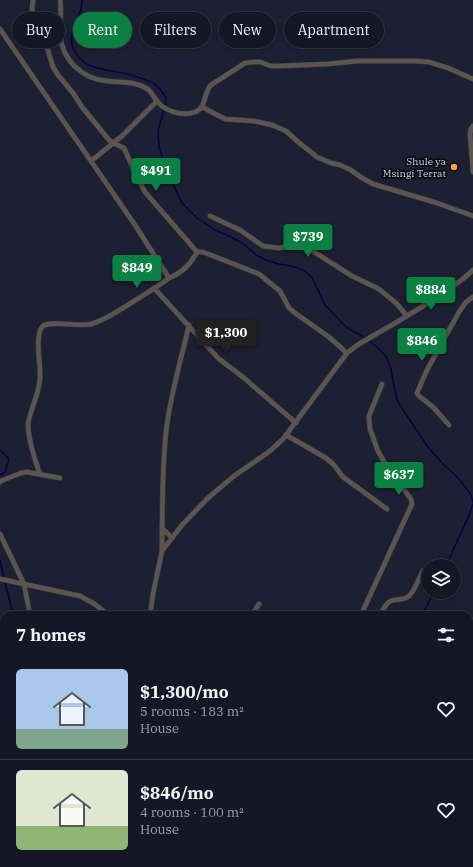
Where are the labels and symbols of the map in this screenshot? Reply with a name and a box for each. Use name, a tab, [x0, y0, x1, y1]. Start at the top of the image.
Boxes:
place label: Shule ya Msingi Terrat	[383, 155, 447, 180]
pin: $491	[132, 158, 180, 192]
marker: Shule ya Msingi Terrat	[449, 162, 459, 172]
pin: $739	[284, 224, 332, 258]
pin: $849	[113, 255, 161, 289]
pin: $884	[407, 277, 455, 311]
pin: $1,300	[193, 320, 259, 354]
pin: $846	[398, 328, 446, 362]
pin: $637	[375, 462, 423, 496]

